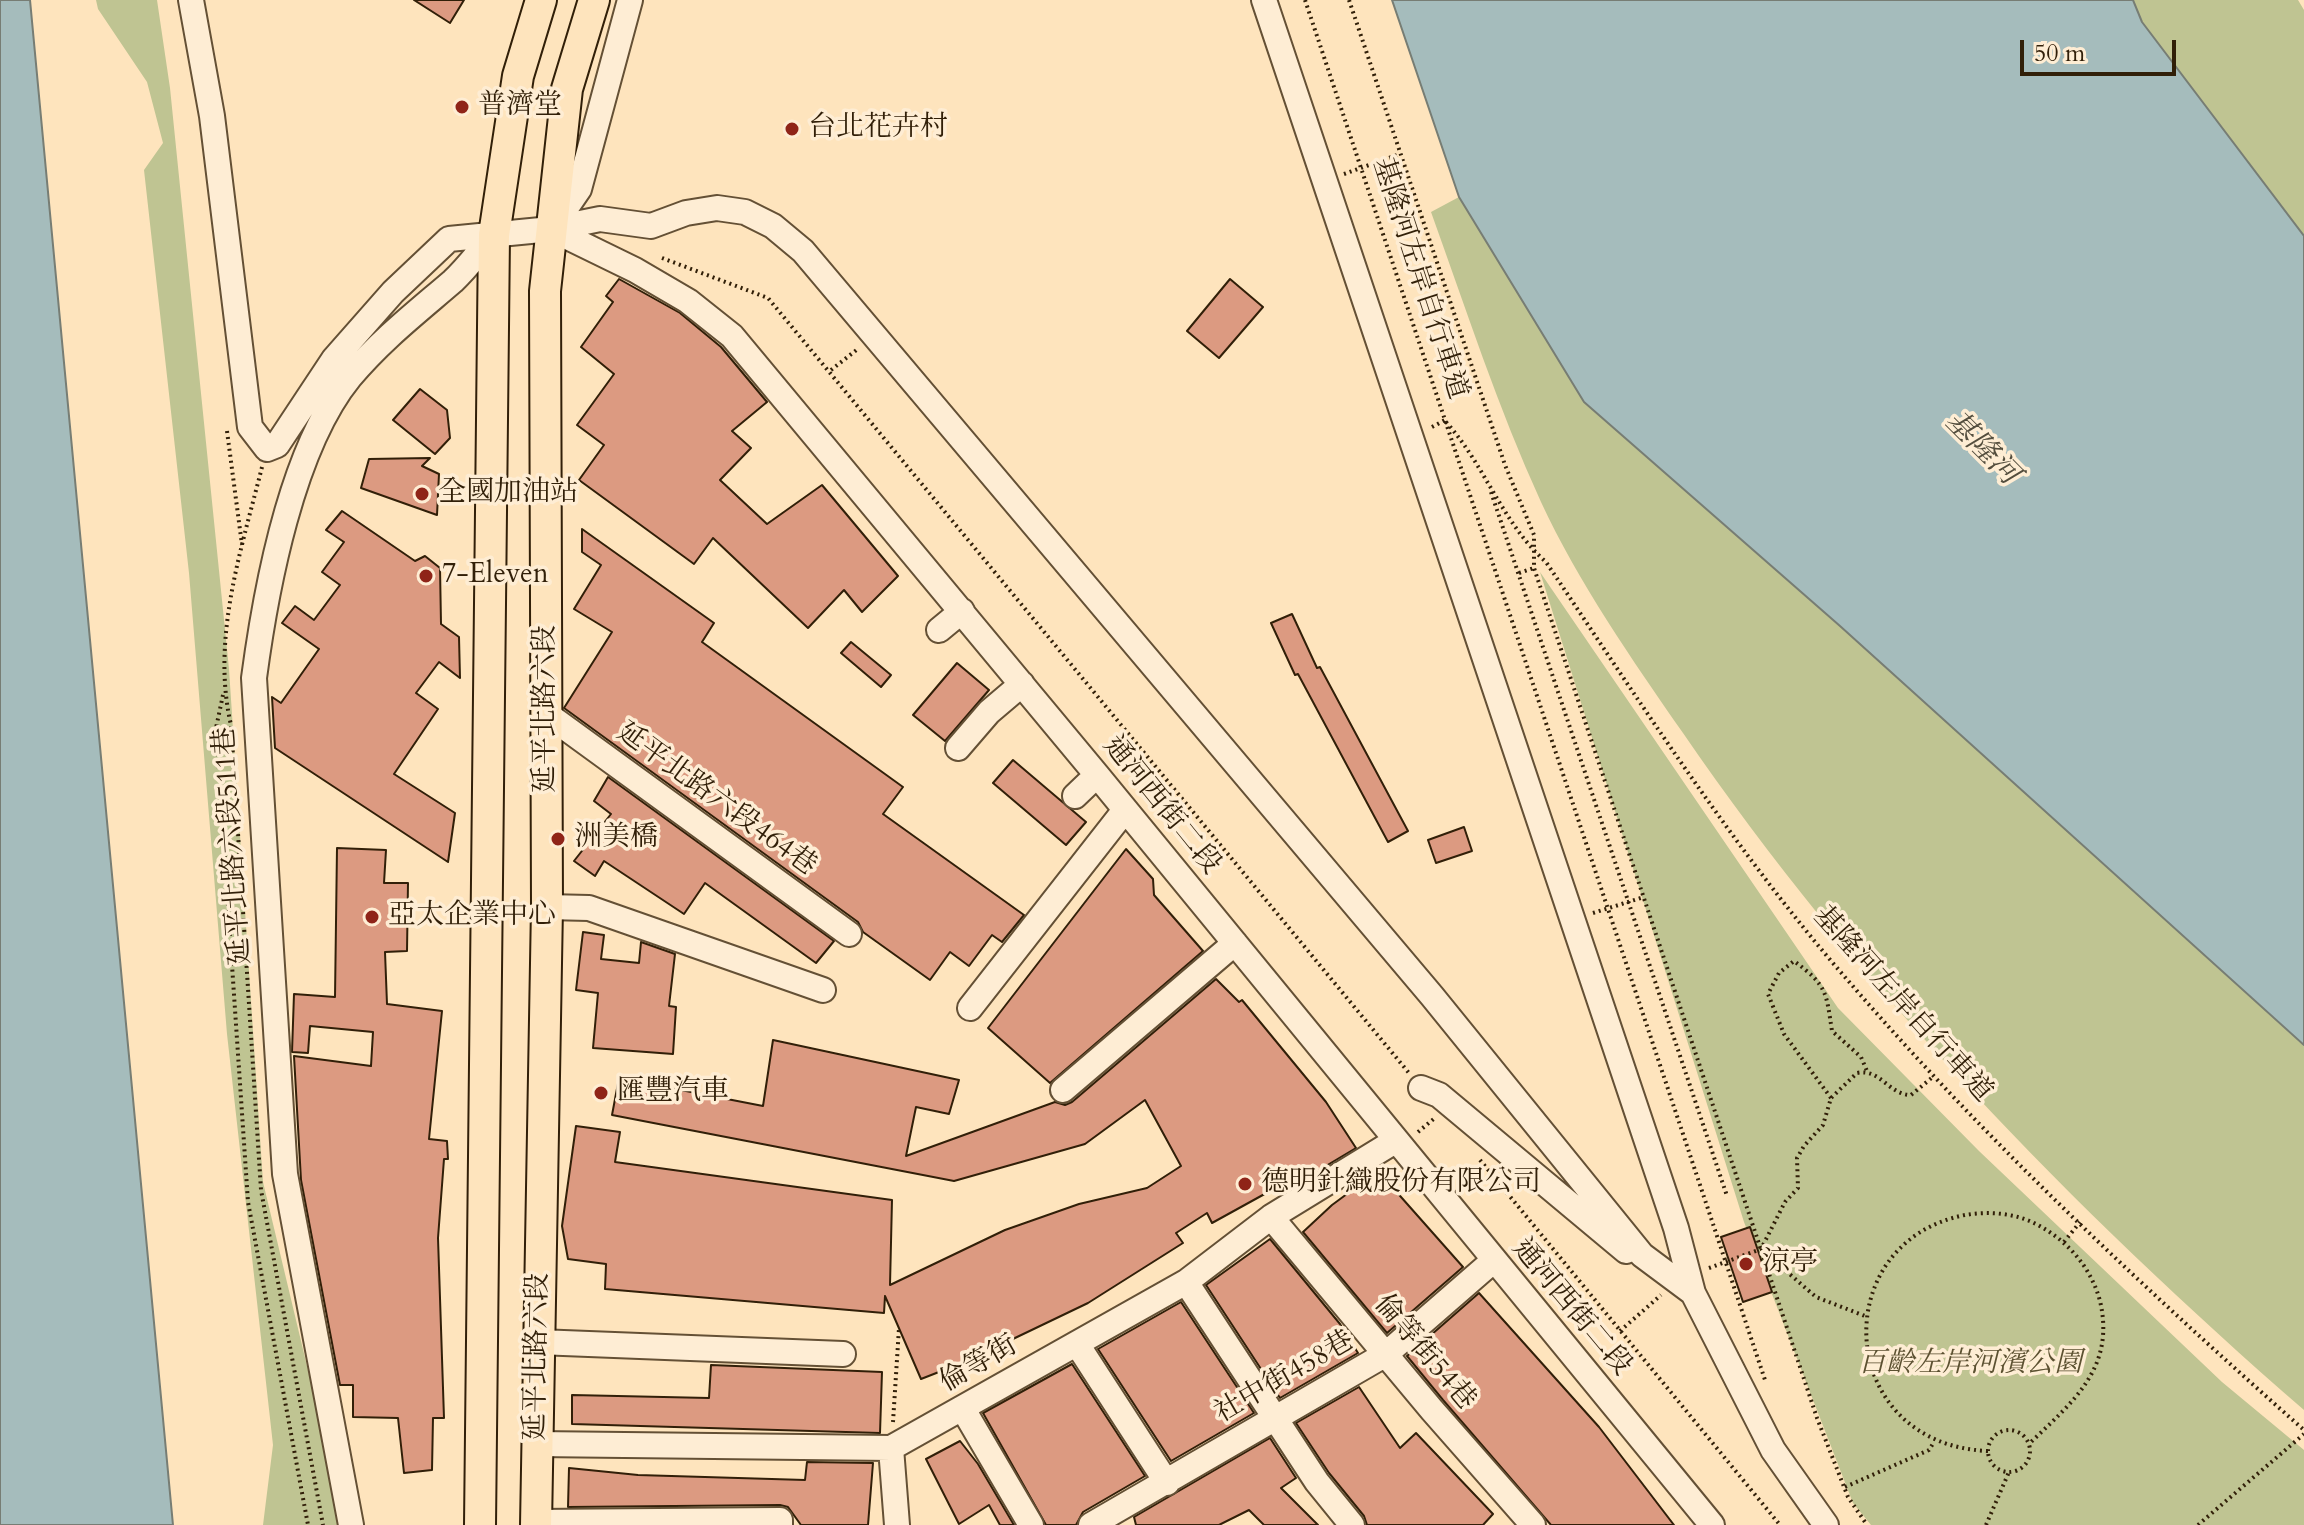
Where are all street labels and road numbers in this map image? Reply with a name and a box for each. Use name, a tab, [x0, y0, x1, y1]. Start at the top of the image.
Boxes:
street label: 基隆河左岸自行車道	[1364, 154, 1474, 404]
street label: 延平北路六段	[530, 625, 564, 793]
street label: 延平北路六段464巷	[609, 716, 823, 884]
street label: 延平北路六段511巷	[209, 726, 259, 966]
street label: 通河西街二段	[1095, 730, 1227, 882]
street label: 基隆河左岸自行車道	[1805, 900, 1999, 1110]
street label: 通河西街二段	[1504, 1233, 1638, 1383]
street label: 延平北路六段	[520, 1273, 556, 1441]
street label: 倫等街54巷	[1366, 1288, 1482, 1418]
street label: 社中街458巷	[1209, 1325, 1361, 1431]
street label: 倫等街	[934, 1329, 1024, 1401]

